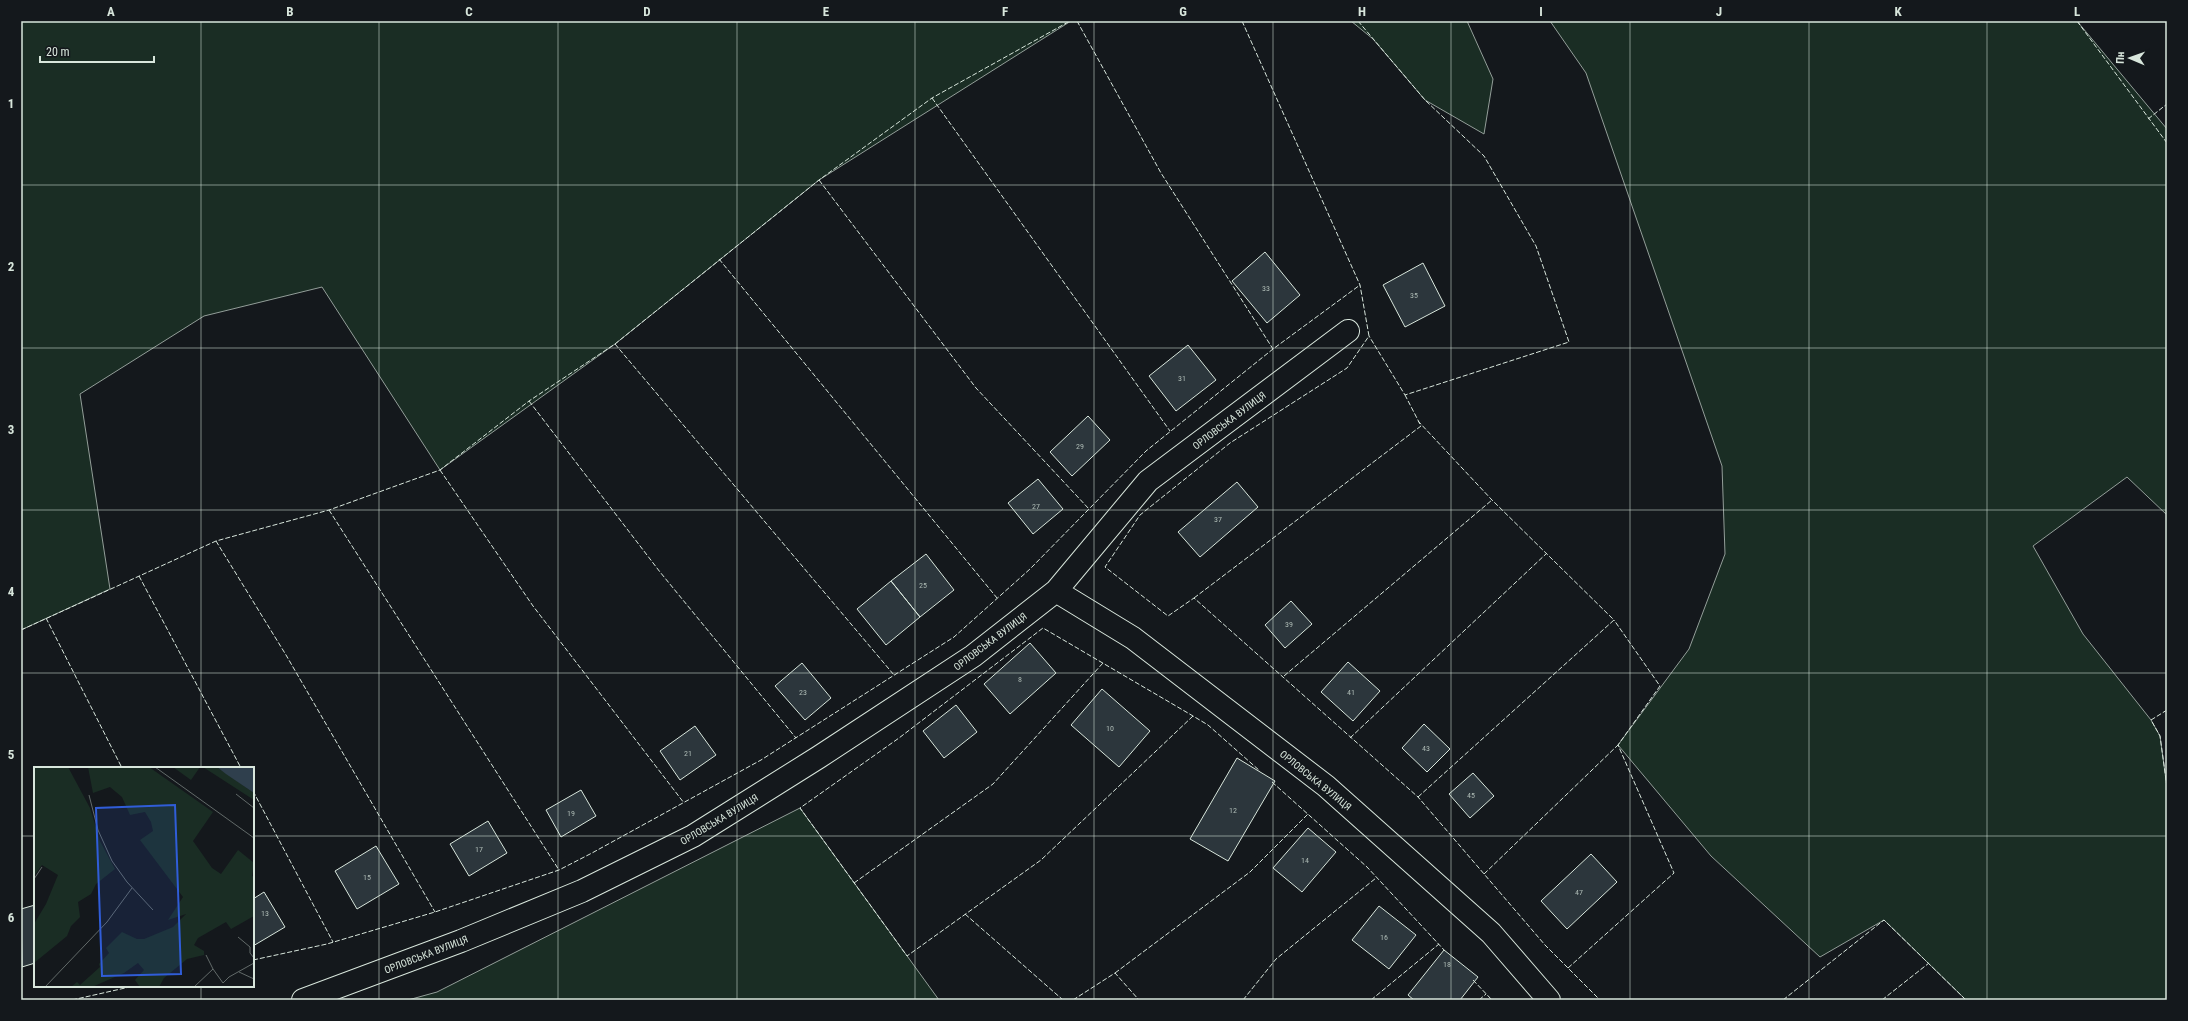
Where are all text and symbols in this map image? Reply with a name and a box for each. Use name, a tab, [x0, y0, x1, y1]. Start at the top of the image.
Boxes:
text: A	[107, 4, 115, 19]
text: B	[286, 4, 294, 19]
text: C	[465, 4, 473, 19]
text: D	[643, 4, 651, 19]
text: E	[823, 4, 830, 19]
text: F	[1002, 4, 1008, 19]
text: G	[1179, 4, 1187, 19]
text: H	[1358, 4, 1366, 19]
text: I	[1539, 4, 1543, 19]
text: J	[1716, 4, 1722, 19]
text: K	[1894, 4, 1902, 19]
text: L	[2074, 4, 2080, 19]
scale bar	[40, 38, 154, 64]
north arrow	[2110, 38, 2150, 78]
text: 20 m	[46, 45, 70, 59]
text: Пн	[2114, 51, 2127, 64]
text: 1	[8, 96, 14, 111]
text: 2	[8, 259, 15, 274]
house number: 33	[1262, 284, 1270, 293]
house number: 35	[1410, 291, 1418, 300]
house number: 31	[1178, 374, 1186, 383]
street label: ОРЛОВСЬКА ВУЛИЦЯ	[1191, 389, 1268, 451]
text: 3	[8, 422, 14, 437]
house number: 29	[1076, 442, 1084, 451]
house number: 27	[1032, 502, 1040, 511]
house number: 37	[1214, 515, 1222, 524]
house number: 25	[919, 581, 927, 590]
text: 4	[8, 584, 15, 599]
street label: ОРЛОВСЬКА ВУЛИЦЯ	[952, 610, 1029, 672]
house number: 39	[1285, 620, 1293, 629]
house number: 8	[1018, 675, 1022, 684]
house number: 23	[799, 688, 807, 697]
house number: 41	[1347, 688, 1355, 697]
house number: 10	[1106, 724, 1114, 733]
house number: 43	[1422, 744, 1430, 753]
text: 5	[8, 747, 15, 762]
street label: ОРЛОВСЬКА ВУЛИЦЯ	[1278, 748, 1354, 813]
house number: 21	[684, 749, 692, 758]
inset map	[34, 767, 254, 987]
house number: 45	[1467, 791, 1475, 800]
street label: ОРЛОВСЬКА ВУЛИЦЯ	[678, 792, 760, 847]
house number: 12	[1229, 806, 1237, 815]
house number: 19	[567, 809, 575, 818]
house number: 17	[475, 845, 483, 854]
house number: 14	[1301, 856, 1309, 865]
house number: 15	[363, 873, 371, 882]
house number: 47	[1575, 888, 1583, 897]
house number: 13	[261, 909, 269, 918]
text: 6	[8, 910, 15, 925]
street label: ОРЛОВСЬКА ВУЛИЦЯ	[383, 933, 470, 976]
house number: 16	[1380, 933, 1388, 942]
house number: 18	[1443, 960, 1451, 969]

